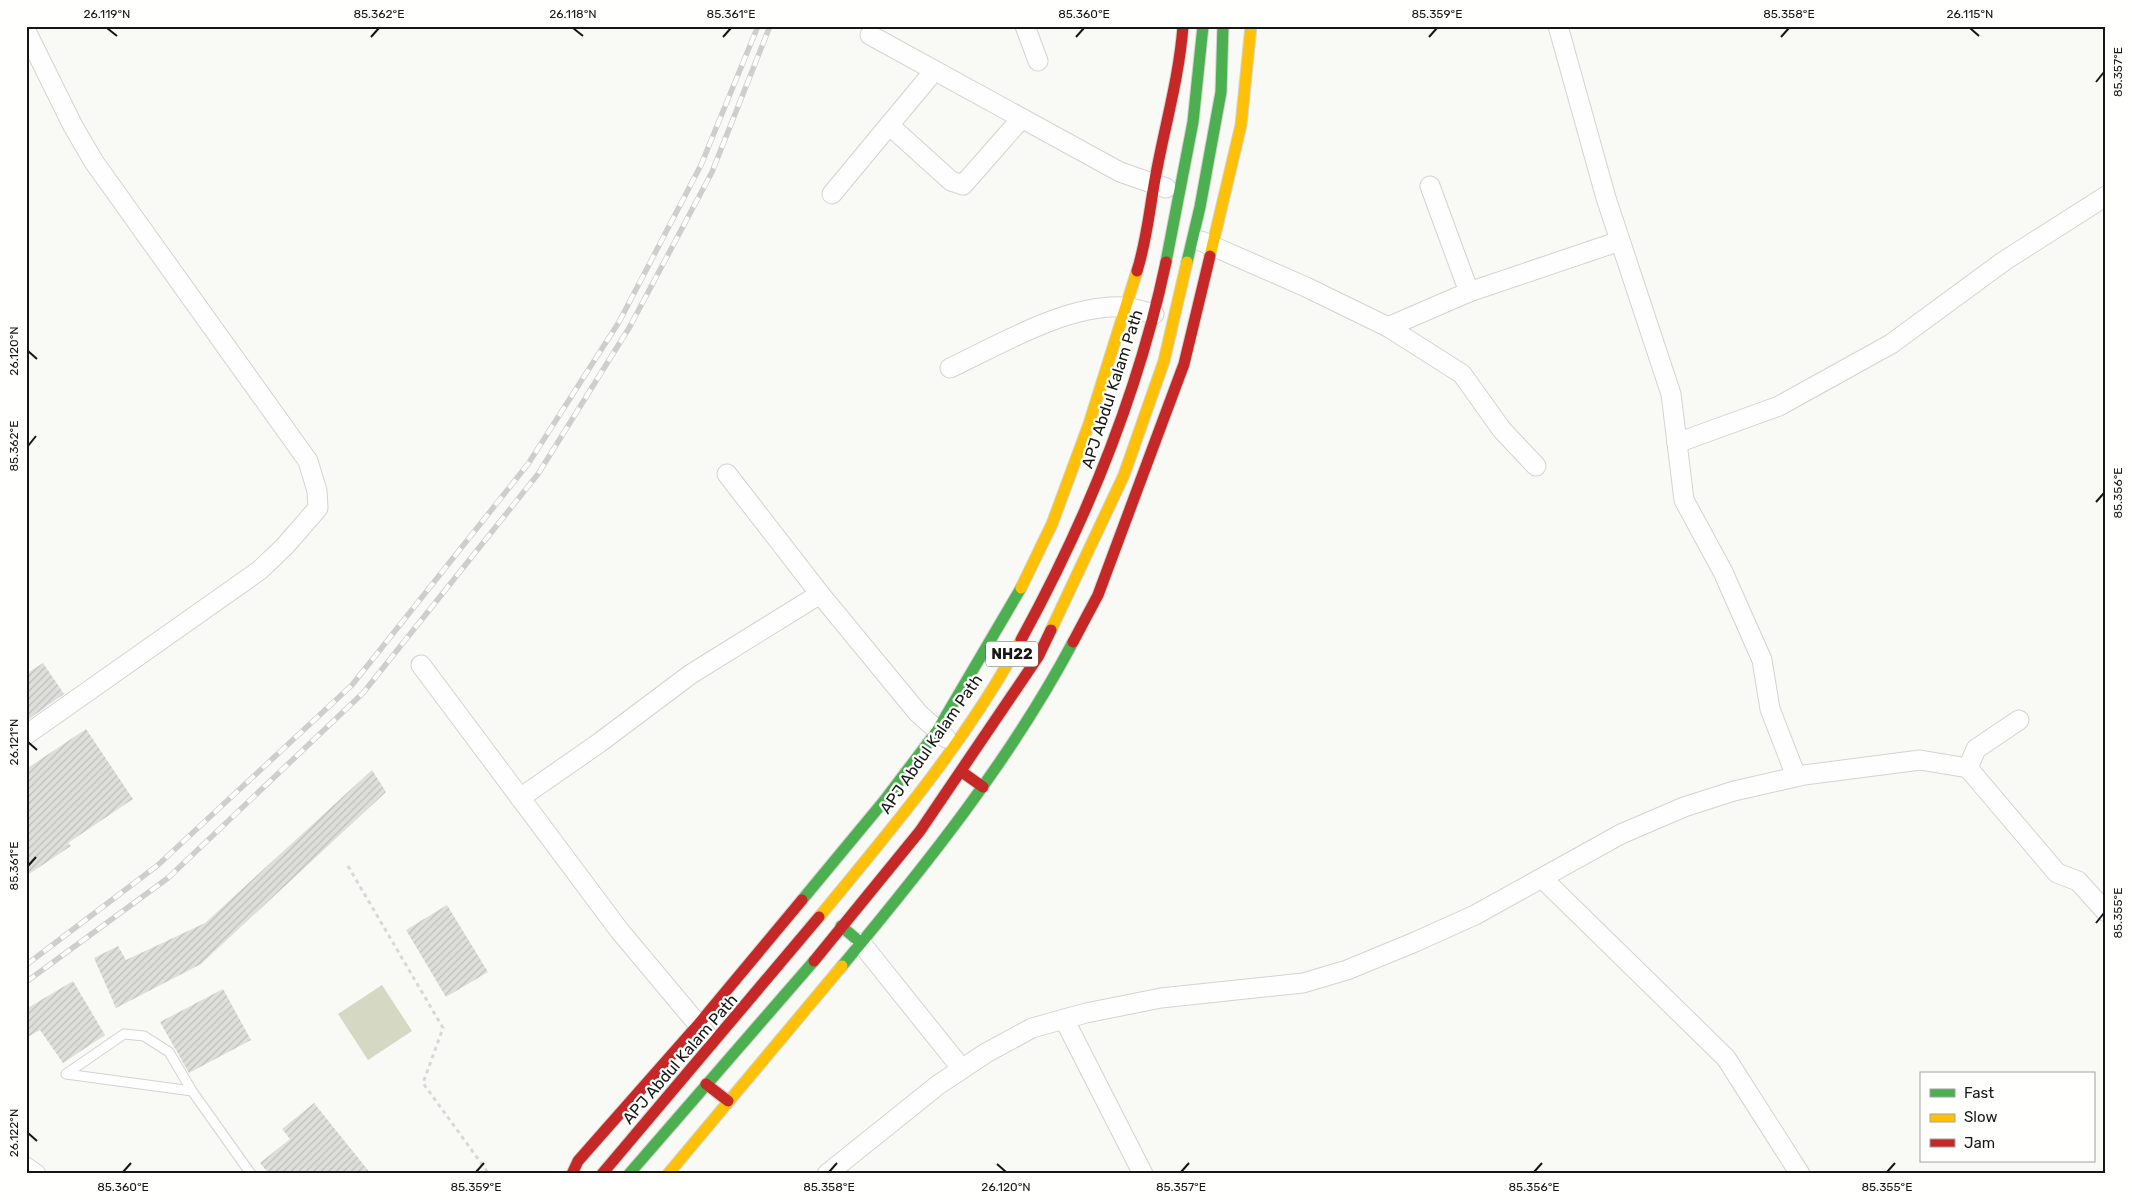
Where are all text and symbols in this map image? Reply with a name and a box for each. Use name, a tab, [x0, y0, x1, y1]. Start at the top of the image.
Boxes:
text: 26.119°N	[84, 7, 130, 21]
text: 85.362°E	[353, 7, 405, 21]
text: 26.118°N	[549, 7, 597, 21]
text: 85.361°E	[707, 7, 755, 21]
text: 85.360°E	[1058, 7, 1110, 21]
text: 85.359°E	[1411, 7, 1463, 21]
text: 85.358°E	[1763, 7, 1815, 21]
text: 26.115°N	[1947, 7, 1993, 21]
text: 85.357°E	[2111, 47, 2125, 97]
street label: APJ Abdul Kalam Path	[1077, 307, 1147, 471]
text: 26.120°N	[7, 326, 21, 376]
text: 85.362°E	[7, 420, 21, 472]
text: 85.356°E	[2111, 467, 2125, 519]
road number: NH22	[986, 642, 1038, 666]
street label: APJ Abdul Kalam Path	[876, 671, 986, 817]
text: 26.121°N	[7, 719, 21, 765]
text: 85.361°E	[7, 842, 21, 890]
text: 85.355°E	[2111, 887, 2125, 939]
street label: APJ Abdul Kalam Path	[618, 990, 742, 1128]
legend	[1920, 1072, 2094, 1162]
text: Fast	[1964, 1084, 1994, 1102]
text: Slow	[1964, 1108, 1997, 1126]
text: 26.122°N	[7, 1109, 21, 1157]
text: Jam	[1964, 1134, 1995, 1152]
text: 85.360°E	[97, 1180, 149, 1194]
text: 85.359°E	[450, 1180, 502, 1194]
text: 85.358°E	[803, 1180, 855, 1194]
text: 26.120°N	[981, 1180, 1031, 1194]
text: 85.357°E	[1156, 1180, 1206, 1194]
text: 85.356°E	[1508, 1180, 1560, 1194]
text: 85.355°E	[1861, 1180, 1913, 1194]

